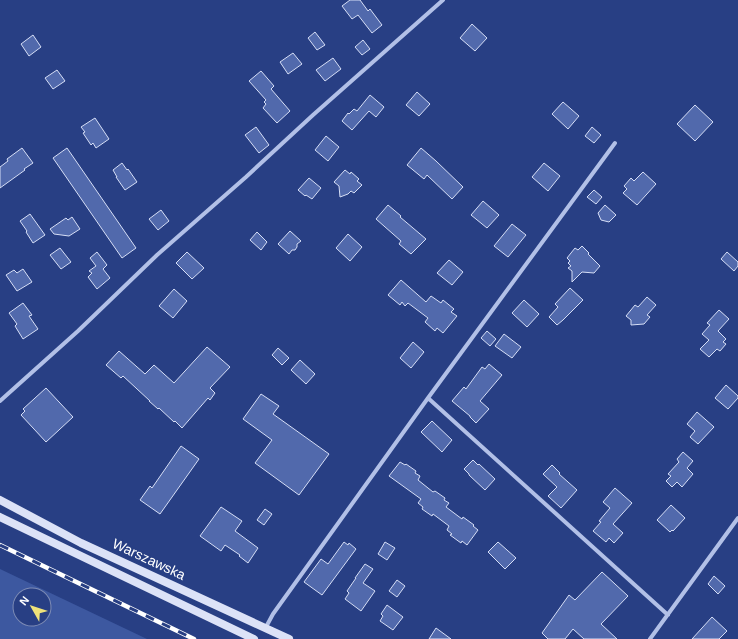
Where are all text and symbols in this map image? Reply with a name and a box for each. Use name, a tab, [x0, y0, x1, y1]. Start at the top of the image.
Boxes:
street label: Warszawska	[110, 535, 188, 583]
north arrow	[12, 587, 52, 627]
text: N	[17, 594, 31, 608]

